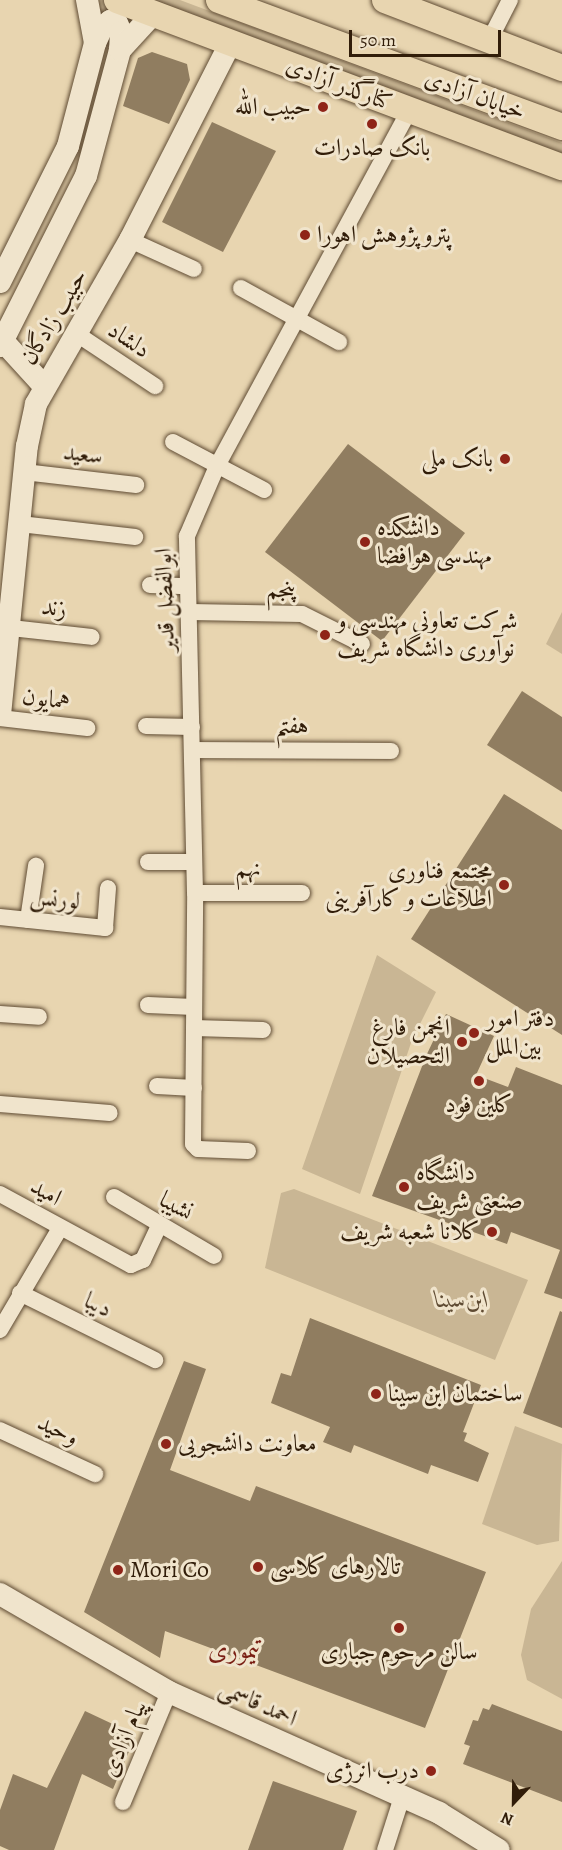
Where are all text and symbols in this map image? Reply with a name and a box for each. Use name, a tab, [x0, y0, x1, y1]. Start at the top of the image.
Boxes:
scale bar	[352, 18, 504, 56]
text: 50 m	[360, 28, 396, 52]
street label: کنارگذر آزادی	[282, 51, 396, 117]
street label: خیابان آزادی	[421, 64, 529, 126]
place label: حبیب الله	[235, 93, 311, 121]
marker: حبیب الله	[316, 100, 330, 114]
marker: بانک صادرات	[365, 117, 379, 131]
place label: بانک صادرات	[314, 134, 430, 162]
place label: پترو پژوهش اهورا	[317, 221, 451, 249]
marker: پترو پژوهش اهورا	[298, 228, 312, 242]
street label: حبیب زادگان	[14, 264, 94, 370]
street label: دلشاد	[102, 316, 156, 364]
street label: سعید	[62, 437, 104, 471]
place label: بانک ملی	[421, 445, 493, 473]
marker: بانک ملی	[498, 452, 512, 466]
place label: دانشکده مهندسی هوافضا	[377, 514, 492, 570]
marker: دانشکده مهندسی هوافضا	[358, 535, 372, 549]
street label: ابوالفضل قدیر	[149, 548, 181, 652]
street label: پنجم	[266, 575, 296, 605]
street label: زند	[40, 592, 68, 624]
place label: شرکت تعاونی مهندسی و نوآوری دانشگاه شریف	[337, 607, 518, 663]
marker: شرکت تعاونی مهندسی و نوآوری دانشگاه شریف	[318, 628, 332, 642]
street label: همایون	[20, 682, 72, 716]
street label: هفتم	[275, 712, 309, 740]
street label: نهم	[235, 855, 261, 883]
place label: مجتمع فناوری اطلاعات و کارآفرینی	[325, 857, 492, 913]
marker: مجتمع فناوری اطلاعات و کارآفرینی	[497, 878, 511, 892]
street label: لورنس	[28, 882, 82, 916]
place label: دفتر امور بین‌الملل	[486, 1005, 554, 1061]
place label: انجمن فارغ التحصیلان	[367, 1014, 450, 1070]
marker: دفتر امور بین‌الملل	[467, 1026, 481, 1040]
marker: انجمن فارغ التحصیلان	[455, 1035, 469, 1049]
marker: کلین فود	[472, 1074, 486, 1088]
place label: کلین فود	[445, 1091, 513, 1119]
place label: دانشگاه صنعتی شریف	[416, 1159, 523, 1215]
street label: امید	[25, 1172, 67, 1212]
marker: دانشگاه صنعتی شریف	[397, 1180, 411, 1194]
street label: نشیبا	[154, 1185, 198, 1227]
place label: کلانا شعبه شریف	[340, 1218, 480, 1246]
marker: کلانا شعبه شریف	[485, 1225, 499, 1239]
street label: دیبا	[79, 1286, 117, 1324]
park label: ابن‌سینا	[435, 1286, 489, 1314]
place label: ساختمان ابن سینا	[388, 1380, 523, 1408]
marker: ساختمان ابن سینا	[369, 1387, 383, 1401]
street label: وحید	[33, 1408, 83, 1452]
place label: معاونت دانشجویی	[178, 1430, 317, 1458]
marker: معاونت دانشجویی	[159, 1437, 173, 1451]
place label: تالارهای کلاسی	[270, 1553, 400, 1581]
place label: Mori Co	[130, 1556, 209, 1584]
marker: تالارهای کلاسی	[251, 1560, 265, 1574]
marker: Mori Co	[111, 1563, 125, 1577]
marker: سالن مرحوم جباری	[392, 1621, 406, 1635]
district label: تیموری	[208, 1634, 260, 1666]
place label: سالن مرحوم جباری	[320, 1638, 478, 1666]
street label: احمد قاسمی	[215, 1673, 301, 1733]
street label: پیام آزادی	[95, 1695, 153, 1781]
place label: درب انرژی	[325, 1757, 419, 1785]
marker: درب انرژی	[424, 1764, 438, 1778]
north arrow	[484, 1772, 544, 1832]
text: N	[498, 1806, 517, 1831]

